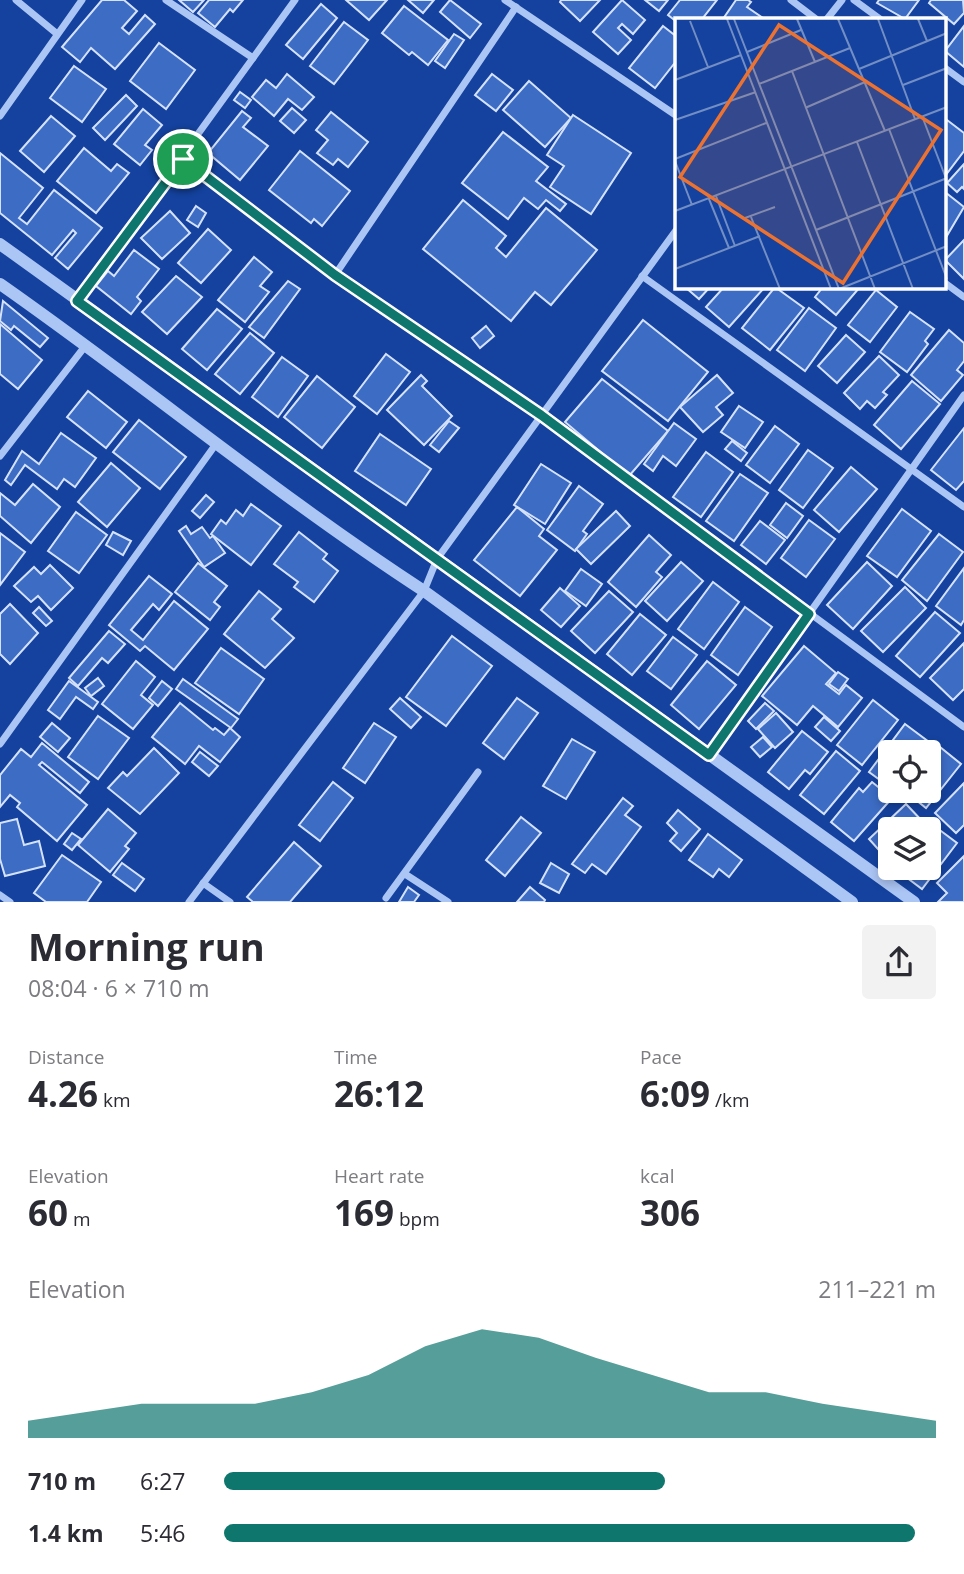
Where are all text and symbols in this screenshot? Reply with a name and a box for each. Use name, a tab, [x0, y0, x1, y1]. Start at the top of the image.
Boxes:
inset map	[675, 18, 946, 289]
pin	[153, 129, 213, 189]
icon: arrive	[164, 140, 202, 178]
map controls	[878, 740, 941, 880]
button: locate	[878, 740, 941, 803]
button: layers	[878, 817, 941, 880]
text: Morning run	[28, 920, 265, 972]
button: share	[862, 925, 936, 999]
text: 08:04 · 6 × 710 m	[28, 972, 210, 1004]
text: Distance	[28, 1044, 104, 1070]
text: Time	[334, 1044, 378, 1070]
text: Pace	[640, 1044, 682, 1070]
text: 4.26	[28, 1070, 98, 1117]
text: 26:12	[334, 1070, 424, 1117]
text: 6:09	[640, 1070, 710, 1117]
text: km	[98, 1087, 131, 1113]
text: /km	[710, 1087, 750, 1113]
text: Elevation	[28, 1163, 109, 1189]
text: Heart rate	[334, 1163, 424, 1189]
text: kcal	[640, 1163, 674, 1189]
text: 60	[28, 1189, 68, 1236]
text: 169	[334, 1189, 394, 1236]
text: 306	[640, 1189, 700, 1236]
text: m	[68, 1206, 91, 1232]
text: bpm	[394, 1206, 440, 1232]
text: Elevation	[28, 1273, 126, 1305]
text: 211–221 m	[818, 1273, 936, 1305]
text: 710 m	[28, 1465, 96, 1497]
text: 6:27	[140, 1465, 186, 1497]
text: 1.4 km	[28, 1517, 104, 1549]
text: 5:46	[140, 1517, 186, 1549]

